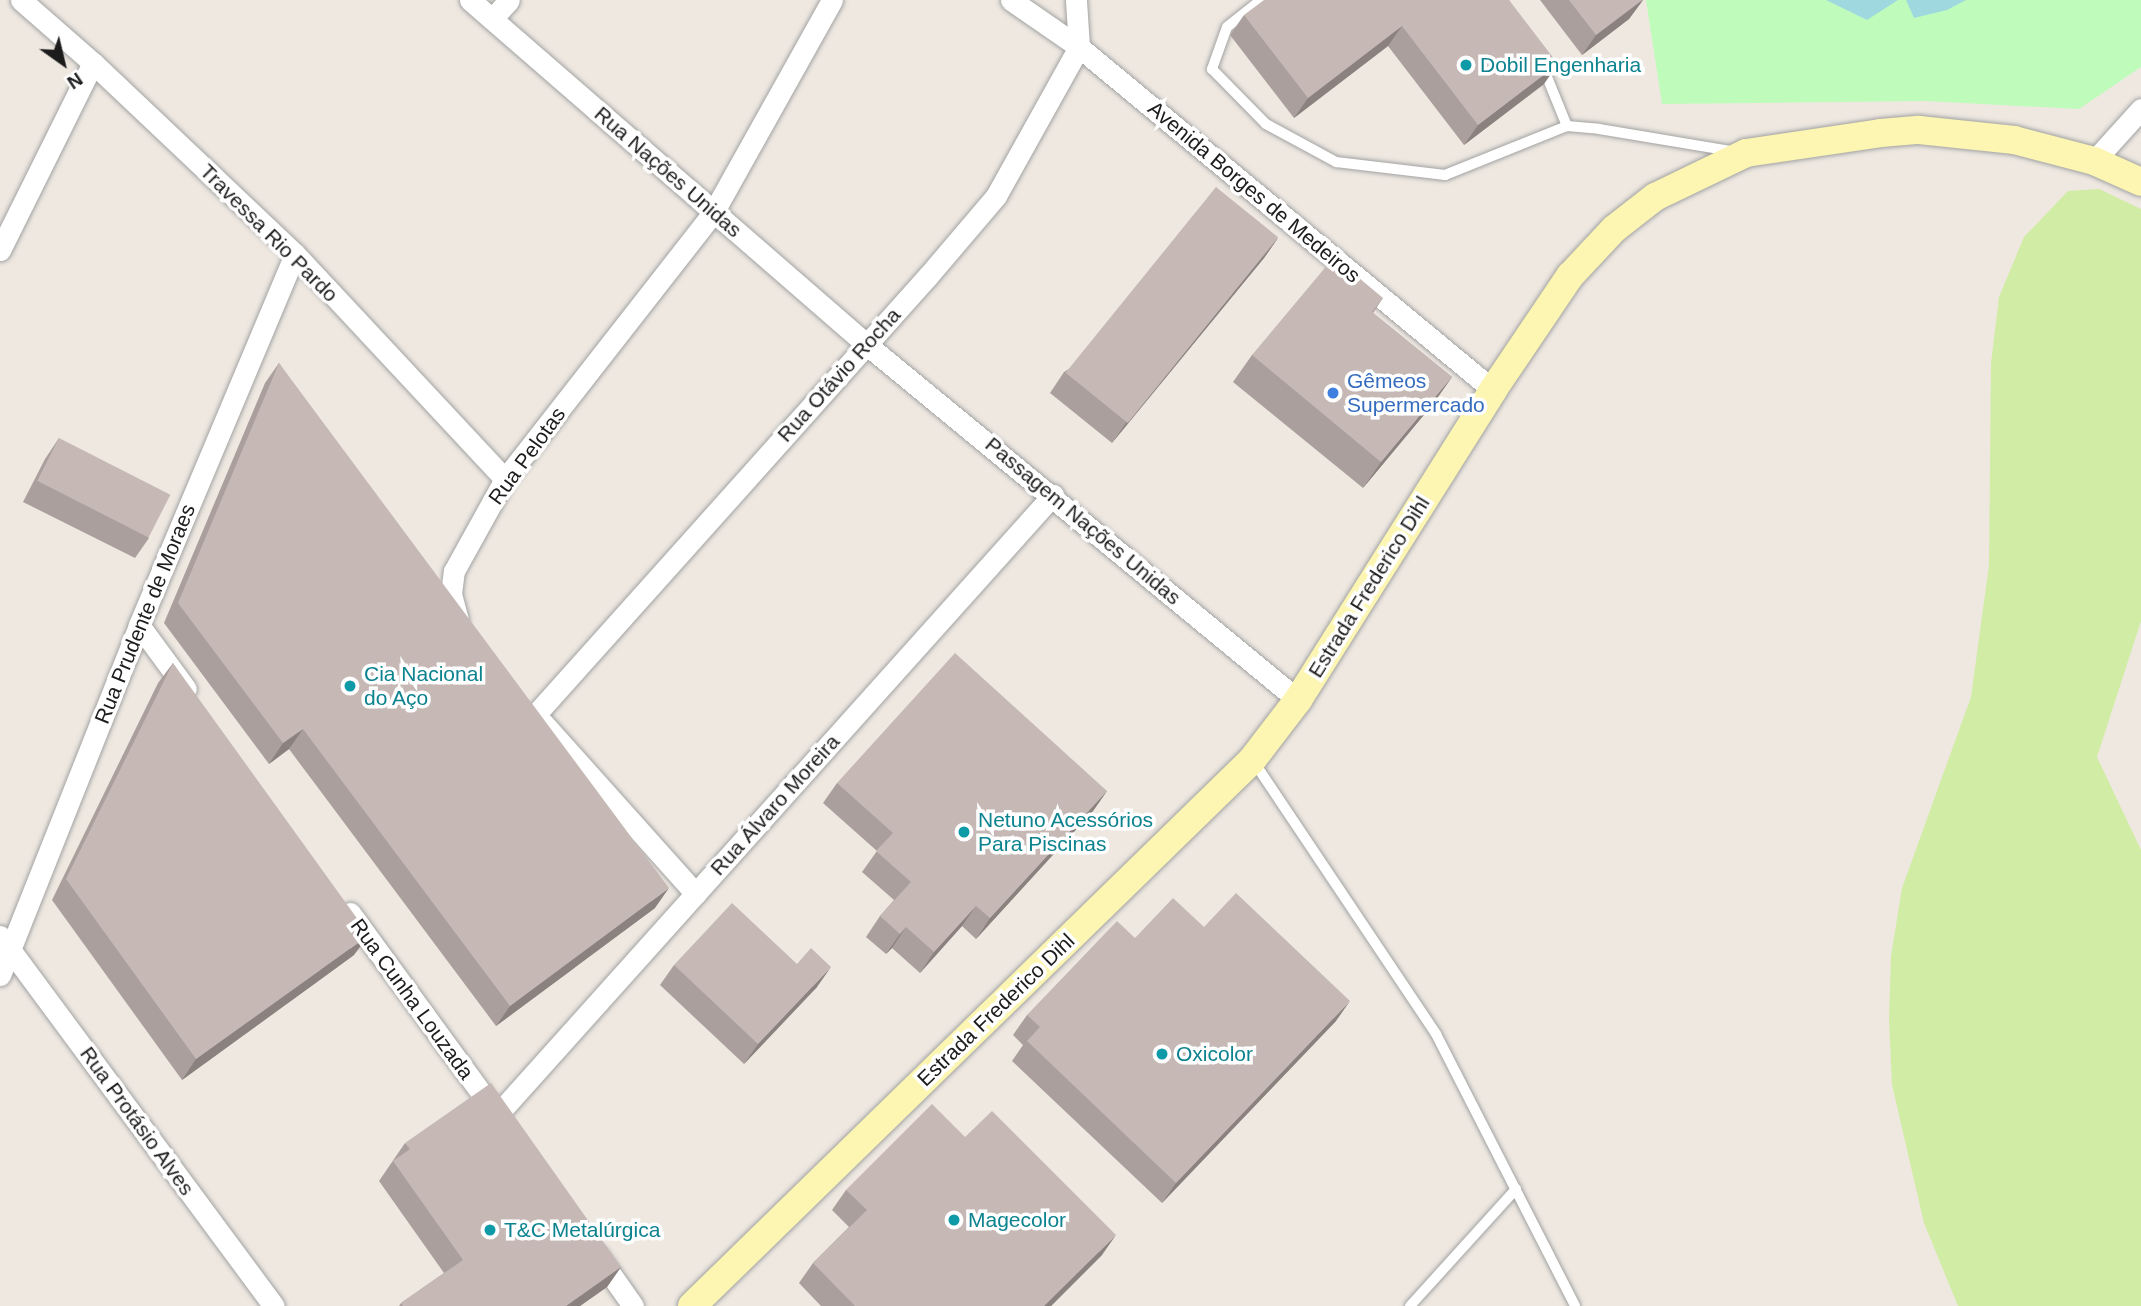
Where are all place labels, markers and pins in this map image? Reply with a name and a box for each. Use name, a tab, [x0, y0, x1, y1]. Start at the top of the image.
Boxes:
place label: Dobil Engenharia	[1480, 52, 1641, 78]
marker: Dobil Engenharia	[1458, 57, 1474, 73]
place label: Gêmeos Supermercado	[1347, 368, 1485, 418]
marker: Gêmeos Supermercado	[1325, 385, 1341, 401]
place label: Cia Nacional do Aço	[364, 661, 483, 711]
marker: Cia Nacional do Aço	[342, 678, 358, 694]
place label: Netuno Acessórios Para Piscinas	[978, 807, 1154, 857]
marker: Netuno Acessórios Para Piscinas	[956, 824, 972, 840]
place label: Oxicolor	[1176, 1041, 1253, 1067]
marker: Oxicolor	[1154, 1046, 1170, 1062]
place label: Magecolor	[968, 1207, 1066, 1233]
marker: Magecolor	[946, 1212, 962, 1228]
place label: T&C Metalúrgica	[504, 1217, 660, 1243]
marker: T&C Metalúrgica	[482, 1222, 498, 1238]

